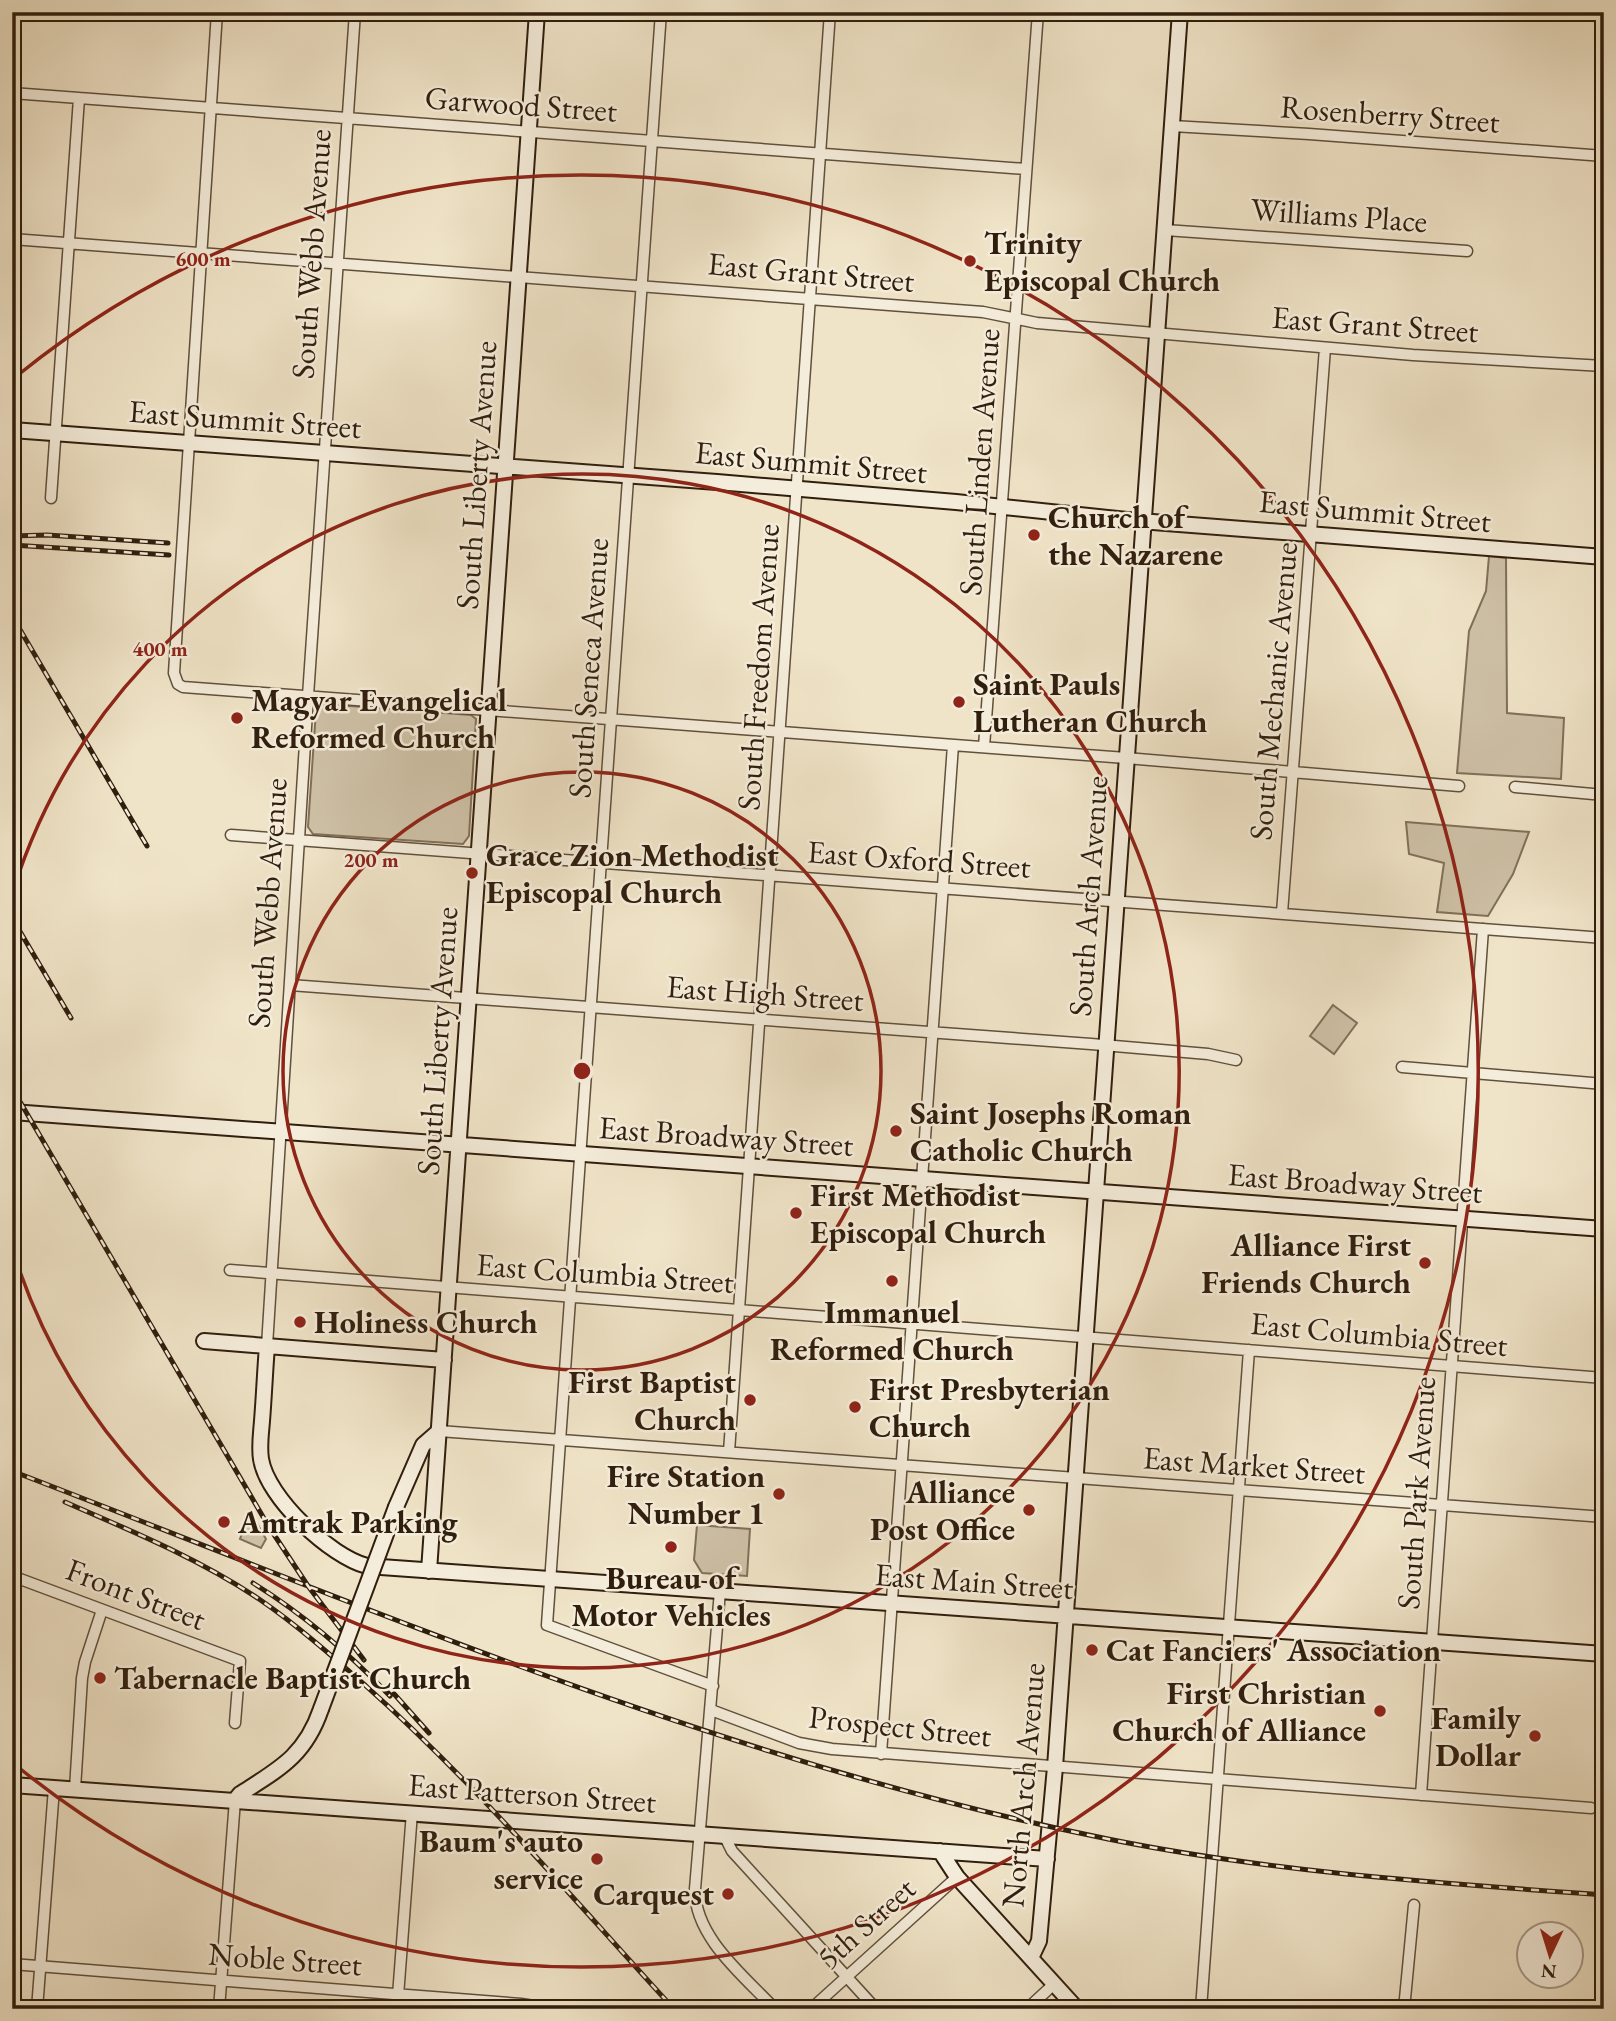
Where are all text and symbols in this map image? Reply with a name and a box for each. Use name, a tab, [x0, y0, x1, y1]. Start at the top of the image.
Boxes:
street label: Garwood Street	[424, 76, 618, 132]
street label: Rosenberry Street	[1279, 85, 1501, 143]
street label: South Webb Avenue	[281, 128, 341, 380]
street label: Williams Place	[1249, 188, 1429, 242]
place label: Trinity Episcopal Church	[984, 222, 1220, 301]
street label: East Grant Street	[706, 242, 916, 302]
text: 600 m	[175, 245, 231, 272]
marker: Trinity Episcopal Church	[962, 253, 978, 269]
street label: East Grant Street	[1270, 296, 1480, 352]
street label: South Linden Avenue	[949, 327, 1009, 597]
street label: South Liberty Avenue	[446, 339, 506, 611]
street label: East Summit Street	[127, 390, 363, 448]
street label: East Summit Street	[693, 431, 929, 493]
street label: East Summit Street	[1257, 480, 1493, 542]
place label: Church of the Nazarene	[1048, 496, 1223, 575]
street label: South Freedom Avenue	[727, 522, 789, 812]
marker: Church of the Nazarene	[1026, 527, 1042, 543]
street label: South Seneca Avenue	[558, 537, 618, 799]
street label: South Mechanic Avenue	[1239, 540, 1307, 842]
text: 400 m	[132, 635, 188, 662]
place label: Saint Pauls Lutheran Church	[973, 663, 1208, 742]
place label: Magyar Evangelical Reformed Church	[251, 679, 507, 758]
marker: Saint Pauls Lutheran Church	[951, 694, 967, 710]
marker: Magyar Evangelical Reformed Church	[229, 710, 245, 726]
street label: South Arch Avenue	[1059, 774, 1117, 1018]
street label: South Webb Avenue	[237, 777, 297, 1029]
street label: East Oxford Street	[806, 830, 1032, 888]
place label: Grace Zion Methodist Episcopal Church	[486, 834, 779, 913]
text: 200 m	[343, 846, 399, 873]
marker: Grace Zion Methodist Episcopal Church	[464, 865, 480, 881]
street label: South Liberty Avenue	[407, 905, 467, 1177]
street label: East High Street	[665, 965, 865, 1021]
centre of rings	[570, 1059, 594, 1083]
place label: Saint Josephs Roman Catholic Church	[910, 1092, 1191, 1171]
street label: East Broadway Street	[597, 1106, 855, 1166]
marker: Saint Josephs Roman Catholic Church	[888, 1123, 904, 1139]
street label: East Broadway Street	[1226, 1153, 1484, 1213]
place label: First Methodist Episcopal Church	[810, 1174, 1046, 1253]
marker: First Methodist Episcopal Church	[788, 1205, 804, 1221]
place label: Alliance First Friends Church	[1201, 1224, 1411, 1303]
street label: East Columbia Street	[475, 1243, 735, 1303]
marker: Alliance First Friends Church	[1417, 1255, 1433, 1271]
marker: Immanuel Reformed Church	[884, 1273, 900, 1289]
place label: Immanuel Reformed Church	[770, 1291, 1014, 1370]
place label: Holiness Church	[314, 1301, 538, 1343]
street label: East Columbia Street	[1249, 1302, 1509, 1366]
marker: Holiness Church	[292, 1314, 308, 1330]
place label: First Baptist Church	[568, 1361, 736, 1440]
place label: First Presbyterian Church	[869, 1368, 1110, 1447]
street label: South Park Avenue	[1387, 1375, 1445, 1611]
marker: First Baptist Church	[742, 1392, 758, 1408]
marker: First Presbyterian Church	[847, 1399, 863, 1415]
street label: East Market Street	[1141, 1436, 1367, 1494]
place label: Fire Station Number 1	[607, 1455, 765, 1534]
place label: Alliance Post Office	[870, 1471, 1015, 1550]
marker: Fire Station Number 1	[771, 1486, 787, 1502]
place label: Amtrak Parking	[237, 1501, 459, 1543]
marker: Alliance Post Office	[1021, 1502, 1037, 1518]
marker: Amtrak Parking	[216, 1514, 232, 1530]
marker: Bureau of Motor Vehicles	[663, 1539, 679, 1555]
street label: Front Street	[60, 1548, 212, 1640]
street label: East Main Street	[873, 1553, 1075, 1609]
place label: Bureau of Motor Vehicles	[571, 1557, 771, 1636]
place label: Cat Fanciers' Association	[1106, 1629, 1441, 1671]
marker: Cat Fanciers' Association	[1084, 1642, 1100, 1658]
place label: Tabernacle Baptist Church	[114, 1657, 471, 1699]
street label: North Arch Avenue	[991, 1661, 1055, 1909]
marker: Tabernacle Baptist Church	[92, 1670, 108, 1686]
place label: First Christian Church of Alliance	[1112, 1672, 1366, 1751]
street label: Prospect Street	[807, 1696, 993, 1756]
place label: Family Dollar	[1431, 1697, 1522, 1776]
marker: First Christian Church of Alliance	[1372, 1703, 1388, 1719]
marker: Family Dollar	[1527, 1728, 1543, 1744]
street label: East Patterson Street	[406, 1763, 658, 1823]
place label: Baum's auto service	[419, 1820, 583, 1899]
marker: Baum's auto service	[589, 1851, 605, 1867]
street label: 5th Street	[808, 1868, 924, 1978]
place label: Carquest	[593, 1873, 714, 1915]
marker: Carquest	[720, 1886, 736, 1902]
north arrow	[1514, 1920, 1584, 1990]
street label: Noble Street	[207, 1933, 363, 1985]
text: N	[1540, 1958, 1557, 1984]

